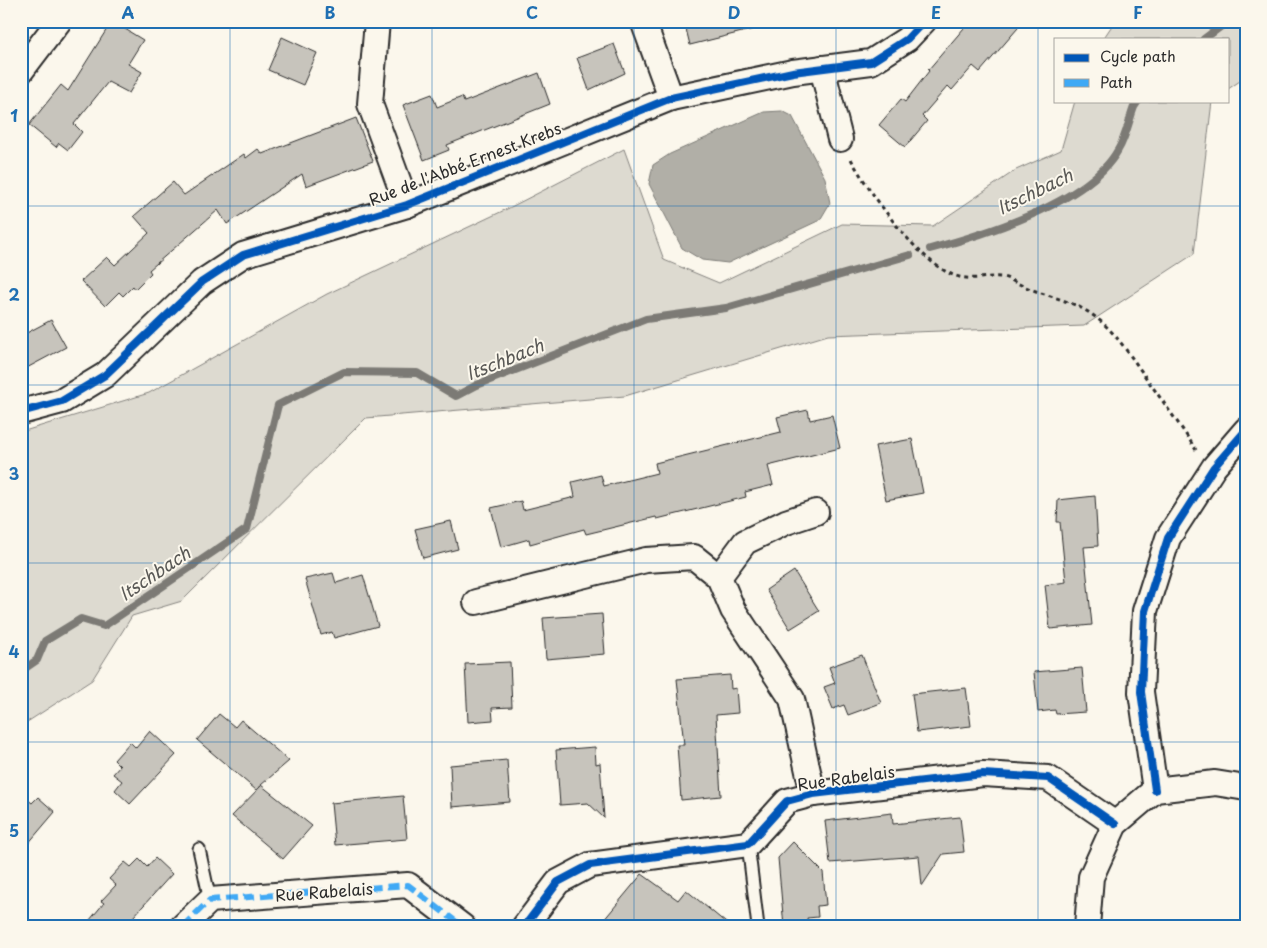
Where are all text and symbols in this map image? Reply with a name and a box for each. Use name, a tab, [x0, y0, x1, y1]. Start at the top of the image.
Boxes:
text: A	[122, 0, 135, 24]
text: B	[325, 0, 336, 24]
text: C	[526, 0, 538, 24]
text: D	[728, 0, 740, 24]
text: E	[931, 0, 941, 24]
text: F	[1133, 0, 1143, 24]
legend	[1054, 38, 1230, 102]
text: Cycle path	[1100, 44, 1176, 67]
text: Path	[1100, 70, 1132, 93]
text: 1	[10, 103, 18, 127]
street label: Rue de l'Abbé Ernest Krebs	[365, 115, 564, 211]
water label: Itschbach	[992, 160, 1077, 221]
text: 2	[8, 282, 20, 306]
water label: Itschbach	[462, 331, 548, 386]
text: 3	[9, 461, 19, 485]
water label: Itschbach	[113, 539, 196, 607]
text: 4	[9, 639, 20, 663]
street label: Rue Rabelais	[796, 758, 896, 796]
text: 5	[9, 818, 19, 842]
street label: Rue Rabelais	[274, 876, 374, 906]

